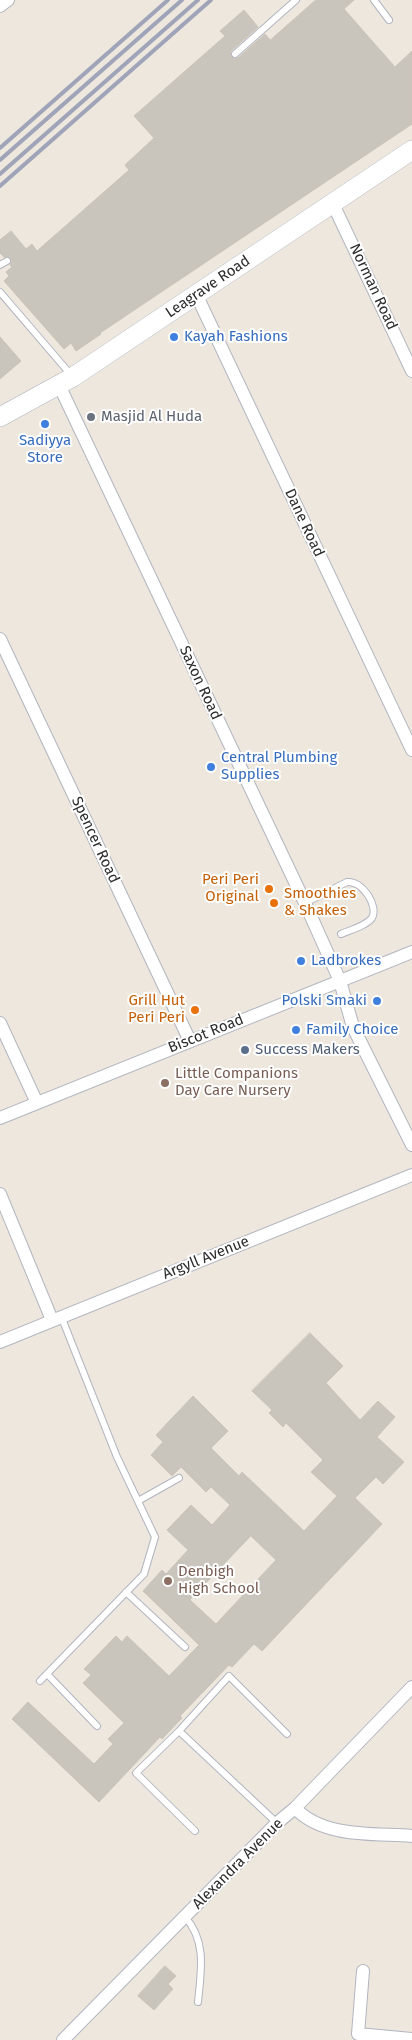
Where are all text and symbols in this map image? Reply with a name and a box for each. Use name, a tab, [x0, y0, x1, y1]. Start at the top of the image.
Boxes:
street label: Norman Road	[345, 241, 401, 333]
street label: Leagrave Road	[162, 252, 254, 322]
place label: Kayah Fashions	[184, 328, 288, 346]
marker: Kayah Fashions	[168, 331, 180, 343]
place label: Masjid Al Huda	[101, 408, 202, 426]
marker: Masjid Al Huda	[85, 411, 97, 423]
marker: Sadiyya Store	[39, 418, 51, 430]
place label: Sadiyya Store	[19, 432, 71, 467]
street label: Dane Road	[280, 486, 328, 560]
street label: Saxon Road	[175, 643, 225, 723]
place label: Central Plumbing Supplies	[221, 749, 337, 784]
marker: Central Plumbing Supplies	[205, 761, 217, 773]
street label: Spencer Road	[67, 794, 123, 886]
place label: Peri Peri Original	[202, 871, 259, 906]
marker: Peri Peri Original	[263, 883, 275, 895]
place label: Smoothies & Shakes	[284, 885, 356, 920]
marker: Smoothies & Shakes	[268, 897, 280, 909]
place label: Ladbrokes	[311, 952, 381, 970]
marker: Ladbrokes	[295, 955, 307, 967]
place label: Grill Hut Peri Peri	[128, 992, 185, 1027]
place label: Polski Smaki	[282, 992, 367, 1010]
marker: Polski Smaki	[371, 995, 383, 1007]
marker: Grill Hut Peri Peri	[189, 1004, 201, 1016]
street label: Biscot Road	[166, 1011, 246, 1057]
place label: Family Choice	[306, 1021, 398, 1039]
marker: Family Choice	[290, 1024, 302, 1036]
place label: Success Makers	[255, 1041, 360, 1059]
marker: Success Makers	[239, 1044, 251, 1056]
place label: Little Companions Day Care Nursery	[175, 1065, 298, 1100]
marker: Little Companions Day Care Nursery	[159, 1077, 171, 1089]
street label: Argyll Avenue	[160, 1232, 252, 1284]
place label: Denbigh High School	[178, 1563, 259, 1598]
marker: Denbigh High School	[162, 1575, 174, 1587]
street label: Alexandra Avenue	[189, 1815, 287, 1913]

